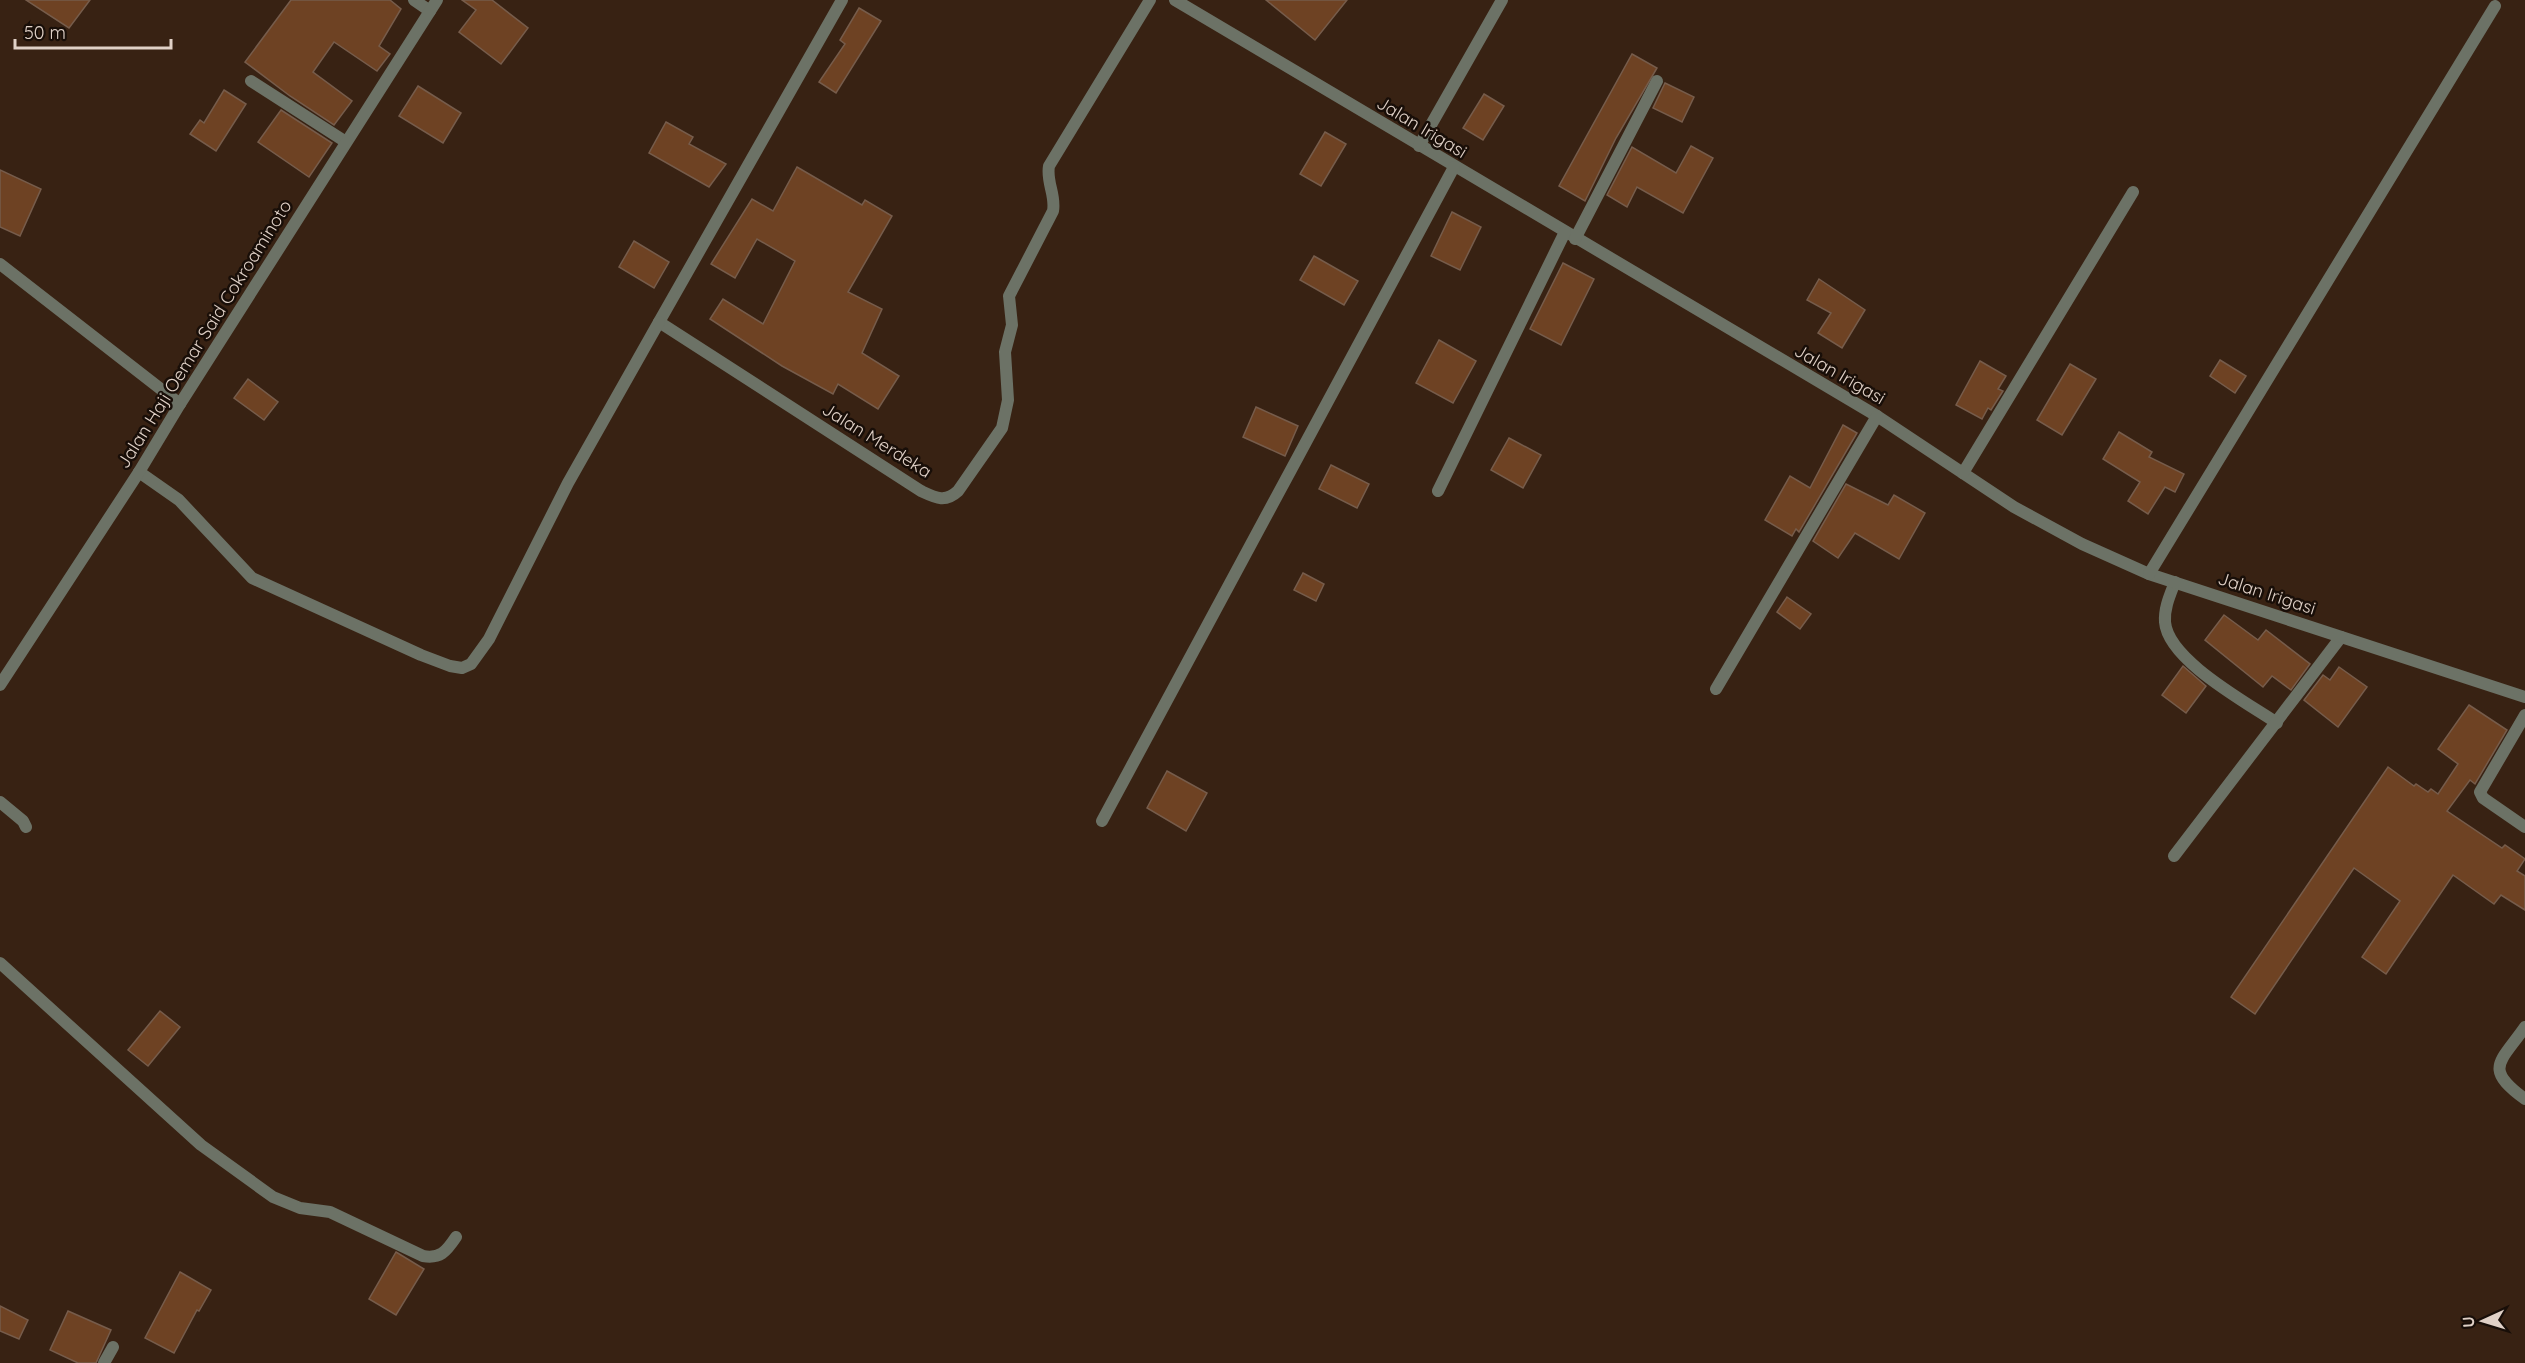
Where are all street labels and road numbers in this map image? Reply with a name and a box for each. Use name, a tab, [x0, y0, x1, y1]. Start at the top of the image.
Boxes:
street label: Jalan Irigasi	[1373, 91, 1471, 163]
street label: Jalan Haji Oemar Said Cokroaminoto	[112, 196, 296, 472]
street label: Jalan Irigasi	[1790, 339, 1890, 409]
street label: Jalan Merdeka	[818, 397, 936, 483]
street label: Jalan Irigasi	[2215, 566, 2319, 620]

